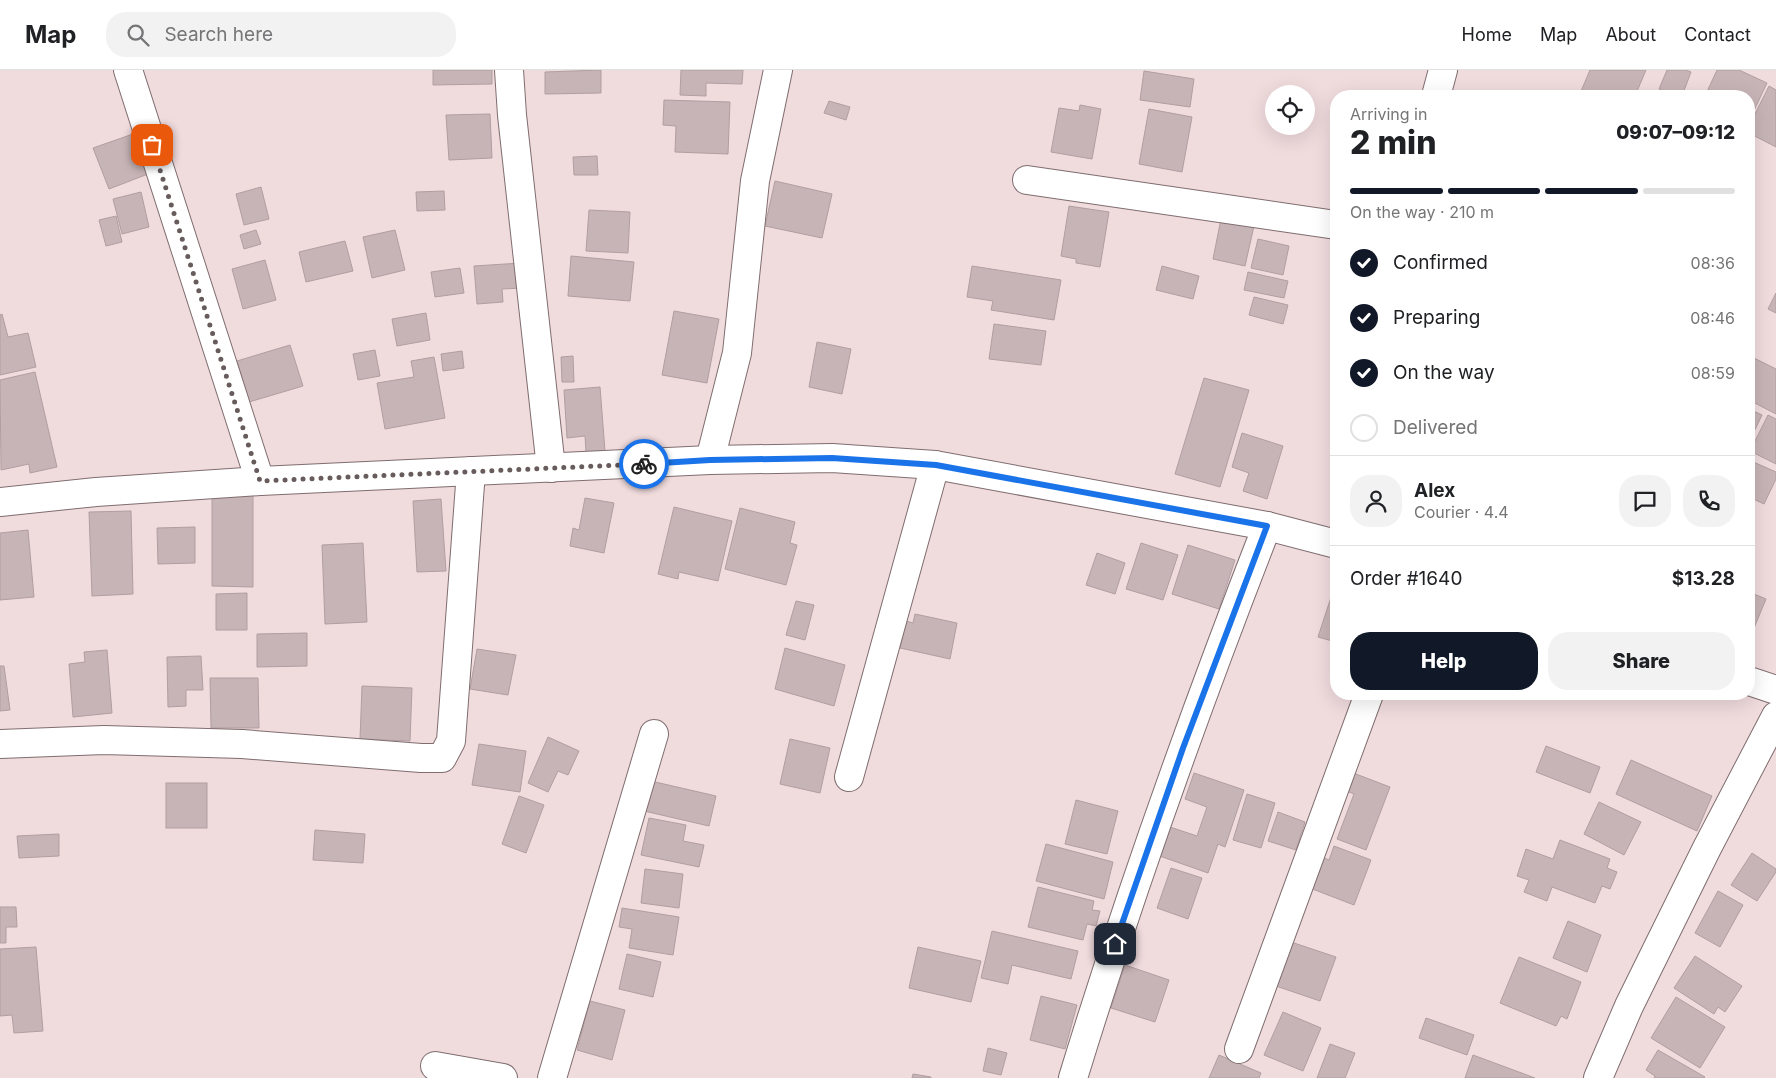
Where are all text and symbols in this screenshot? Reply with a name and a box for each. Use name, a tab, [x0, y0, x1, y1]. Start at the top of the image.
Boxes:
search box	[106, 12, 456, 57]
text: Map	[25, 20, 76, 49]
icon: search	[124, 21, 152, 49]
text: Search here	[164, 23, 273, 46]
text: Home	[1462, 24, 1512, 45]
text: Map	[1540, 24, 1577, 45]
text: About	[1605, 24, 1656, 45]
text: Contact	[1684, 24, 1751, 45]
map controls	[1265, 85, 1315, 135]
button: locate	[1265, 85, 1315, 135]
text: Arriving in	[1350, 104, 1427, 124]
text: 09:07–09:12	[1616, 121, 1735, 144]
text: 2 min	[1350, 123, 1436, 162]
pin	[131, 124, 173, 166]
icon: bag	[138, 131, 166, 159]
text: On the way · 210 m	[1350, 202, 1494, 222]
icon: check	[1350, 249, 1378, 277]
text: Confirmed	[1393, 251, 1488, 274]
text: 08:36	[1691, 253, 1735, 273]
icon: check	[1350, 304, 1378, 332]
text: Preparing	[1393, 306, 1480, 329]
text: 08:46	[1690, 308, 1735, 328]
icon: check	[1350, 359, 1378, 387]
text: On the way	[1393, 361, 1495, 384]
text: 08:59	[1691, 363, 1735, 383]
text: Delivered	[1393, 416, 1478, 439]
courier	[619, 439, 669, 489]
icon: bike	[630, 450, 658, 478]
button: person	[1350, 475, 1402, 527]
button: chat	[1619, 475, 1671, 527]
button: phone	[1683, 475, 1735, 527]
text: Alex	[1414, 479, 1455, 502]
text: Courier · 4.4	[1414, 502, 1509, 522]
text: Order #1640	[1350, 567, 1462, 590]
text: $13.28	[1672, 567, 1735, 590]
button: Help	[1350, 632, 1538, 690]
button: Share	[1548, 632, 1735, 690]
pin	[1094, 923, 1136, 965]
icon: home	[1101, 930, 1129, 958]

